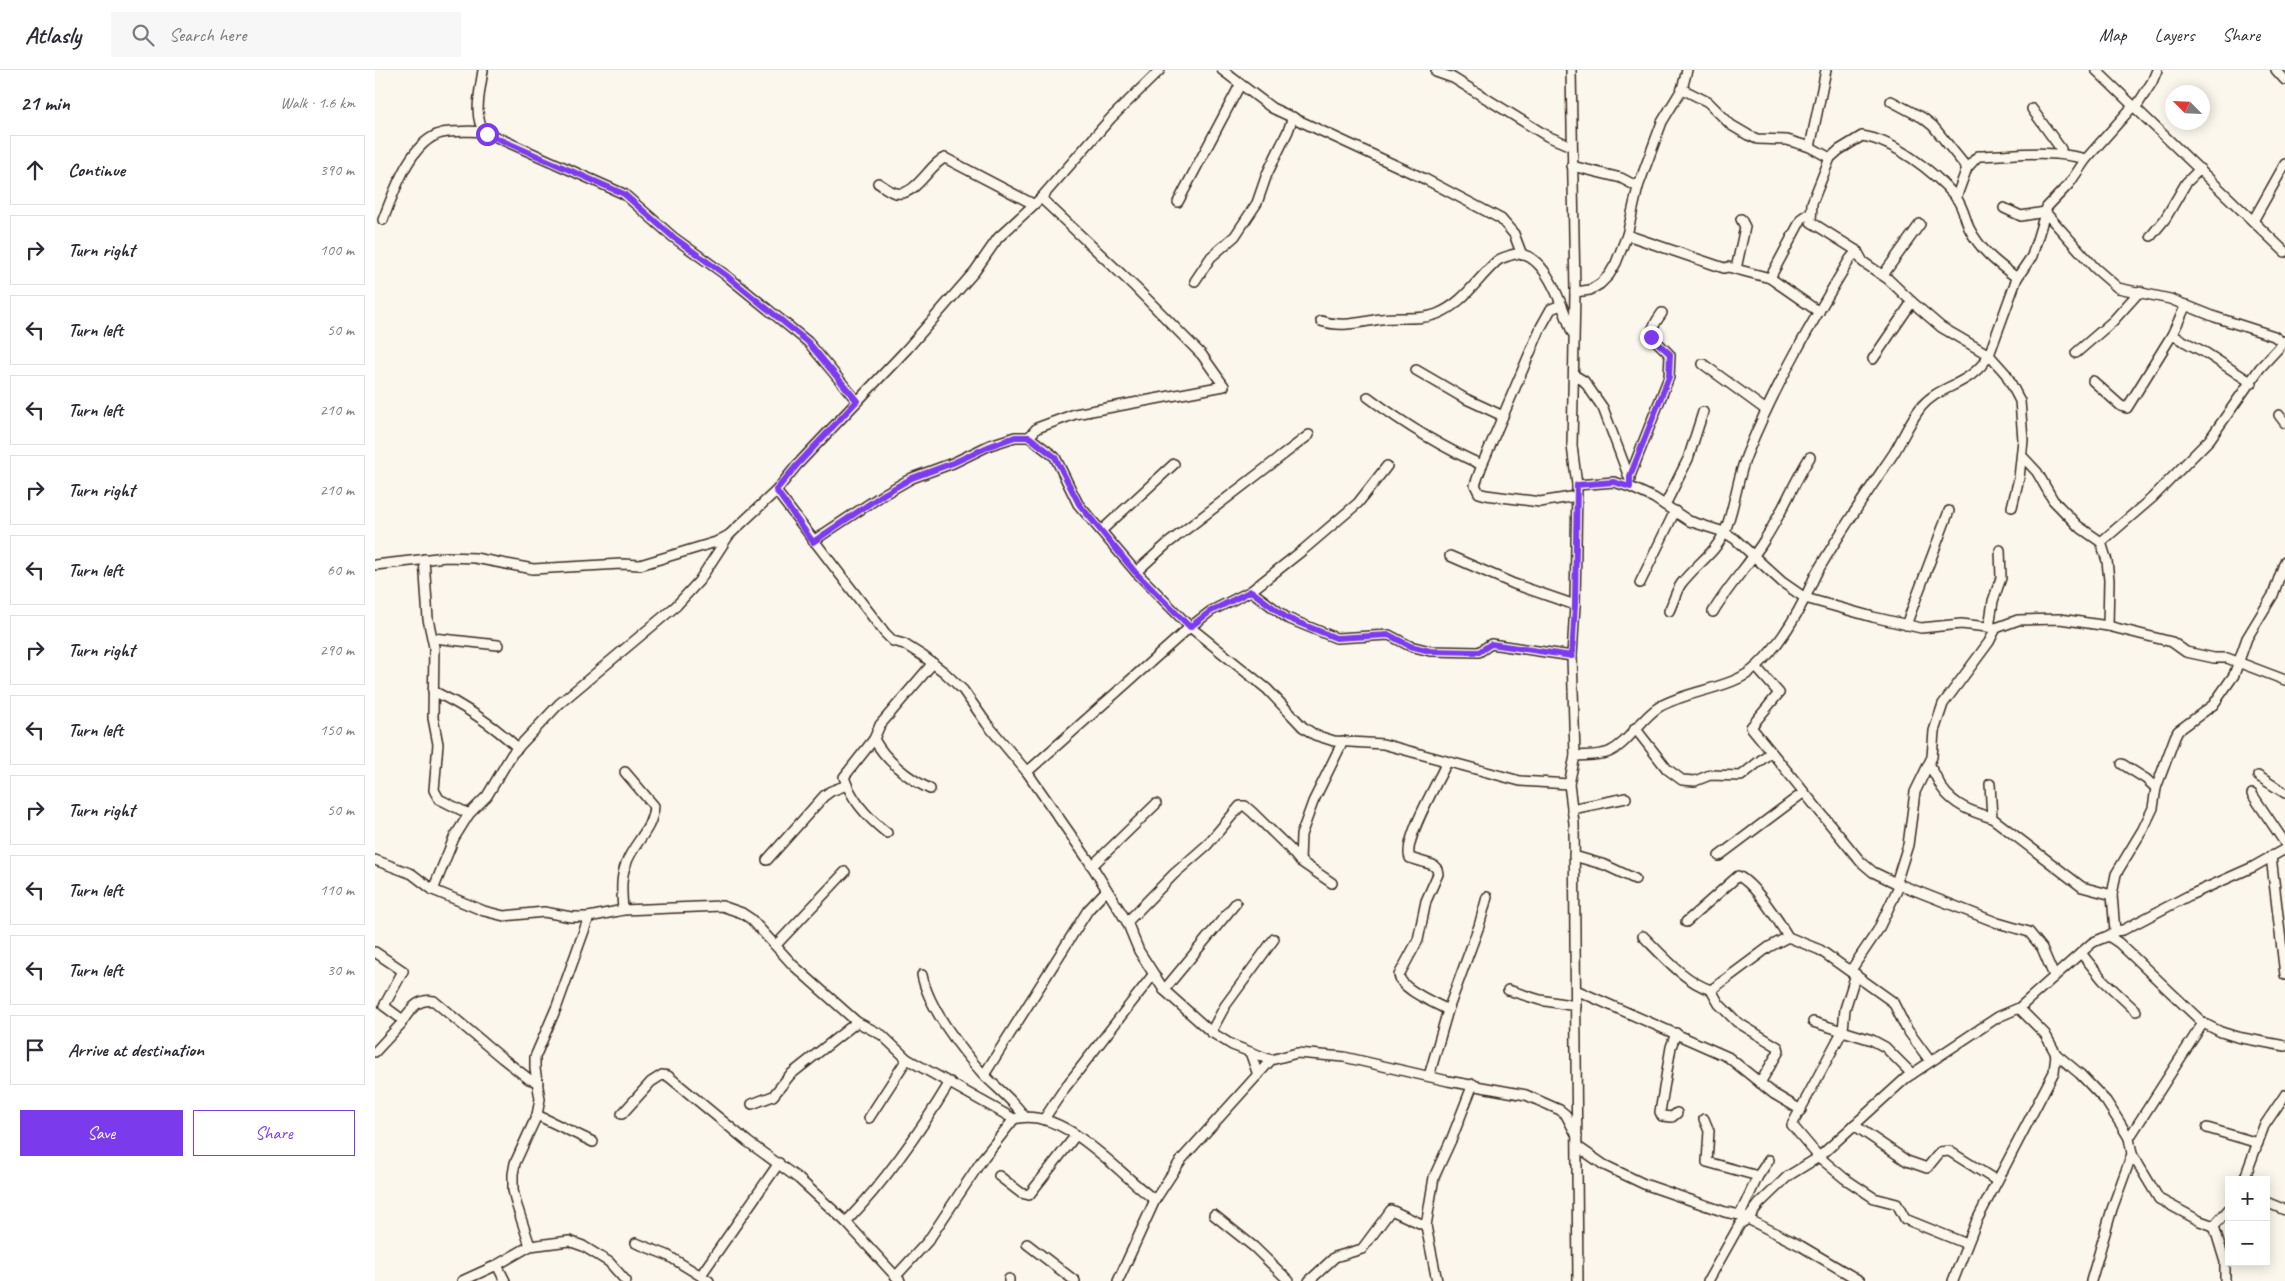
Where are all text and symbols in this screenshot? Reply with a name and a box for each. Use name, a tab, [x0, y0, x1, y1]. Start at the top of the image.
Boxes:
search box	[111, 12, 461, 57]
text: Atlasly	[25, 20, 81, 50]
icon: search	[129, 21, 157, 49]
text: Search here	[169, 23, 246, 47]
text: Map	[2099, 24, 2127, 46]
text: Layers	[2155, 24, 2194, 46]
text: Share	[2222, 24, 2260, 46]
north arrow	[2165, 85, 2210, 130]
text: 21 min	[20, 90, 70, 116]
text: Walk · 1.6 km	[280, 93, 355, 113]
route start	[476, 123, 499, 146]
icon: ahead	[21, 156, 49, 184]
text: Continue	[68, 158, 125, 182]
text: 390 m	[320, 160, 354, 180]
icon: right	[21, 236, 49, 264]
text: Turn right	[68, 238, 135, 262]
text: 100 m	[320, 240, 354, 260]
icon: left	[21, 316, 49, 344]
text: Turn left	[68, 318, 123, 342]
text: 50 m	[327, 320, 354, 340]
route end	[1640, 326, 1663, 349]
icon: left	[21, 396, 49, 424]
text: Turn left	[68, 398, 123, 422]
text: 210 m	[320, 400, 354, 420]
icon: right	[21, 476, 49, 504]
text: Turn right	[68, 478, 135, 502]
text: 210 m	[320, 480, 354, 500]
icon: left	[21, 556, 49, 584]
text: Turn left	[68, 558, 123, 582]
text: 60 m	[327, 560, 354, 580]
icon: right	[21, 636, 49, 664]
text: Turn right	[68, 638, 135, 662]
text: 290 m	[320, 640, 354, 660]
icon: left	[21, 716, 49, 744]
text: Turn left	[68, 718, 123, 742]
text: 150 m	[320, 720, 354, 740]
icon: right	[21, 796, 49, 824]
text: Turn right	[68, 798, 135, 822]
text: 50 m	[327, 800, 354, 820]
icon: left	[21, 876, 49, 904]
text: Turn left	[68, 878, 123, 902]
text: 110 m	[320, 880, 354, 900]
icon: left	[21, 956, 49, 984]
text: Turn left	[68, 958, 123, 982]
text: 30 m	[327, 960, 354, 980]
icon: arrive	[21, 1036, 49, 1064]
text: Arrive at destination	[68, 1038, 204, 1062]
button: Save	[20, 1110, 183, 1156]
button: Share	[193, 1110, 355, 1156]
map controls	[2225, 1176, 2270, 1266]
button: +	[2225, 1176, 2270, 1221]
button: −	[2225, 1221, 2270, 1266]

